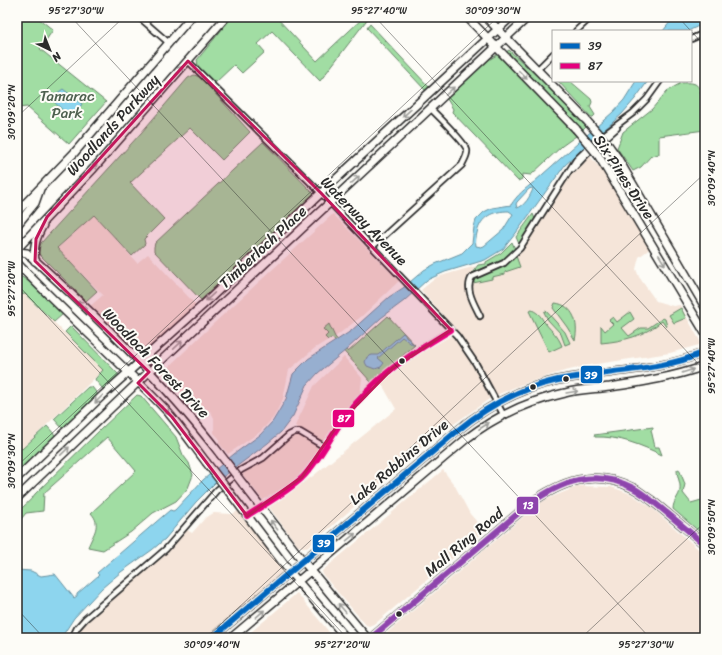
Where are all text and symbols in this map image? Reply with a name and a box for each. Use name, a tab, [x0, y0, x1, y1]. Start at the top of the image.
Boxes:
text: 95°27'30"W	[48, 2, 104, 20]
text: 95°27'40"W	[351, 2, 407, 20]
text: 30°09'30"N	[465, 2, 521, 20]
north arrow	[30, 30, 70, 70]
legend	[552, 30, 692, 82]
text: 39	[588, 35, 602, 57]
text: N	[47, 47, 66, 67]
text: 87	[588, 55, 603, 77]
one-way arrow	[174, 66, 184, 76]
street label: Woodlands Parkway	[60, 68, 166, 182]
one-way arrow	[518, 70, 528, 80]
park label: Tamarac Park	[40, 83, 95, 126]
text: 30°09'20"N	[3, 84, 21, 140]
one-way arrow	[445, 86, 455, 96]
one-way arrow	[403, 108, 413, 117]
street label: Six Pines Drive	[587, 129, 662, 225]
text: 30°09'40"N	[703, 150, 721, 206]
one-way arrow	[88, 164, 97, 174]
street label: Waterway Avenue	[314, 170, 414, 272]
one-way arrow	[350, 175, 360, 185]
street label: Timberloch Place	[213, 199, 313, 295]
one-way arrow	[658, 254, 666, 266]
text: 95°27'20"W	[3, 261, 21, 317]
one-way arrow	[205, 292, 215, 302]
one-way arrow	[77, 300, 87, 310]
street label: Woodloch Forest Drive	[96, 302, 216, 425]
text: 95°27'40"W	[703, 338, 721, 394]
one-way arrow	[173, 340, 183, 350]
unlabelled marker	[397, 356, 407, 366]
line badge: 39	[580, 365, 603, 384]
text: 39	[584, 366, 598, 385]
one-way arrow	[681, 367, 694, 374]
unlabelled marker	[561, 374, 571, 384]
unlabelled marker	[528, 382, 538, 392]
one-way arrow	[565, 388, 578, 396]
one-way arrow	[95, 394, 104, 404]
one-way arrow	[160, 405, 169, 415]
line badge: 87	[332, 409, 355, 428]
text: 87	[337, 409, 352, 428]
street label: Lake Robbins Drive	[344, 412, 454, 512]
one-way arrow	[478, 421, 490, 429]
text: 30°09'30"N	[3, 433, 21, 489]
one-way arrow	[60, 446, 70, 456]
line badge: 13	[516, 496, 539, 515]
text: 13	[523, 496, 534, 515]
text: 30°09'50"N	[703, 499, 721, 555]
street label: Mall Ring Road	[419, 500, 510, 583]
one-way arrow	[270, 519, 278, 530]
one-way arrow	[346, 532, 356, 541]
line badge: 39	[312, 534, 335, 553]
text: 39	[317, 534, 331, 553]
one-way arrow	[337, 603, 346, 614]
one-way arrow	[254, 609, 265, 618]
unlabelled marker	[394, 609, 404, 619]
text: 30°09'40"N	[184, 636, 240, 654]
text: 95°27'20"W	[314, 636, 370, 654]
text: 95°27'30"W	[618, 636, 674, 654]

